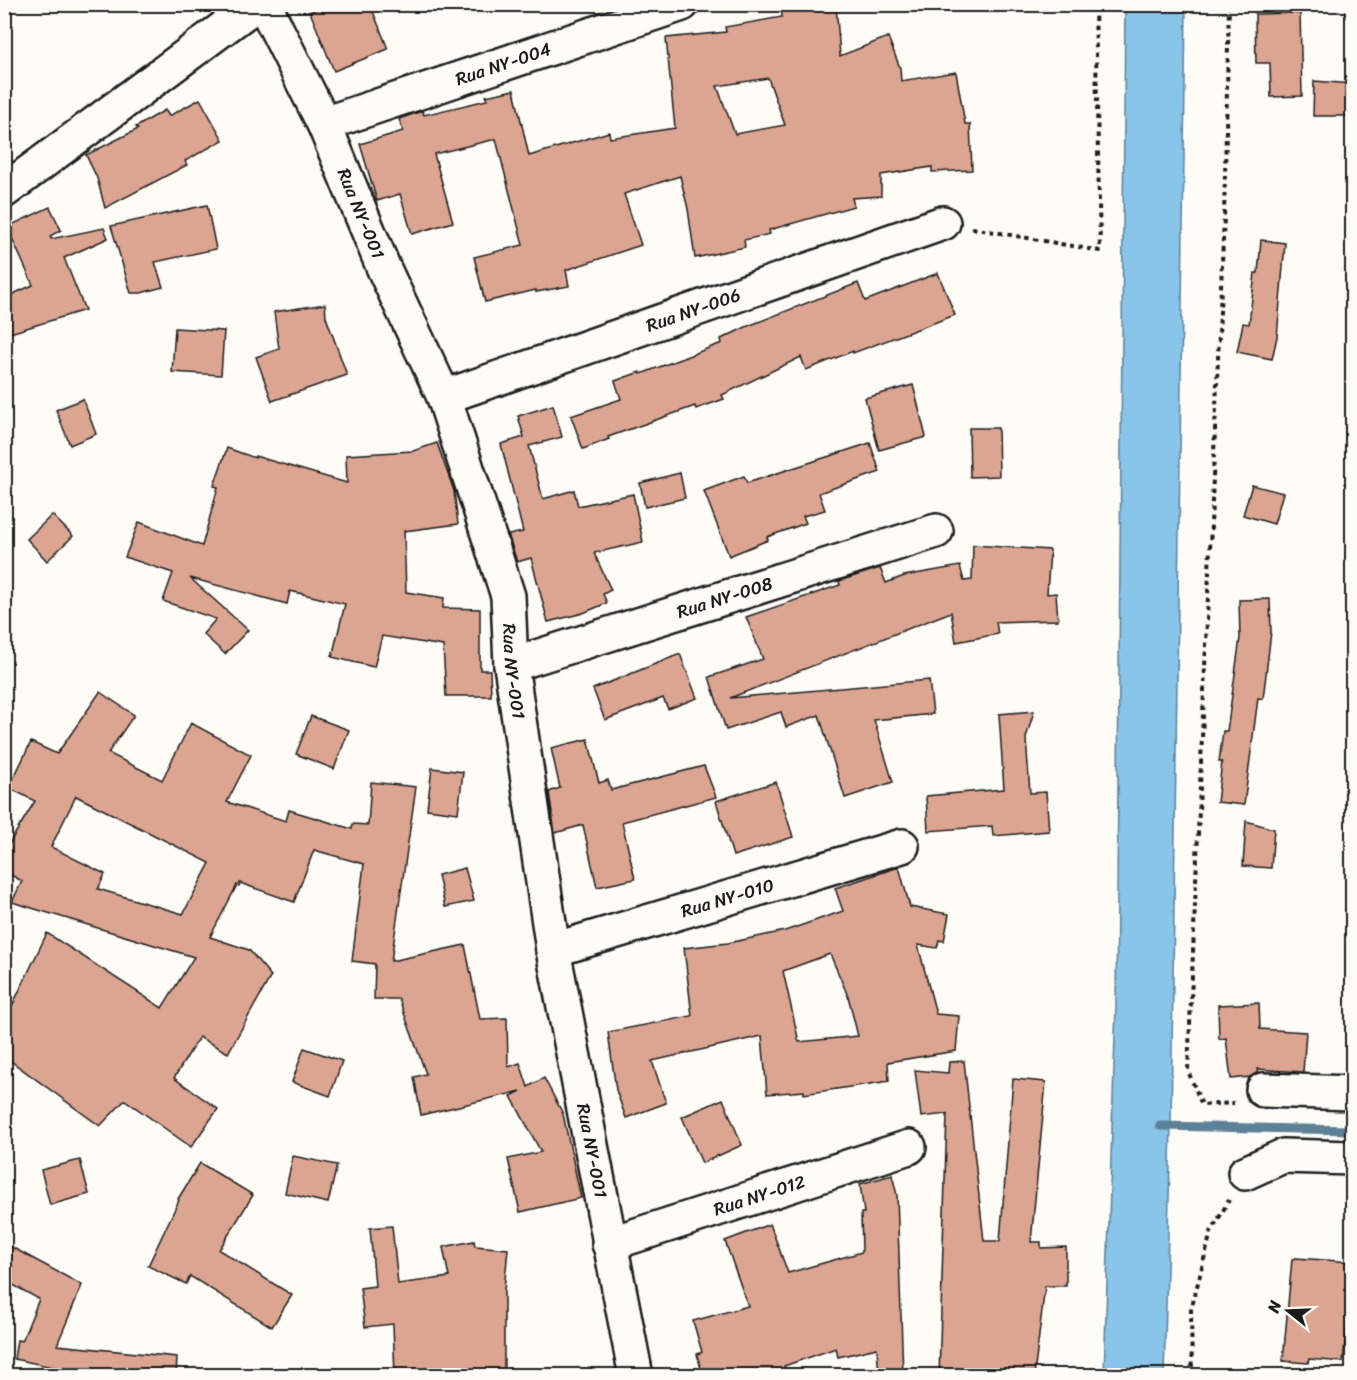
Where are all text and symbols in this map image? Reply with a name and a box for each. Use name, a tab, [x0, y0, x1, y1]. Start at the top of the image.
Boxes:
street label: Rua NY-004	[451, 33, 555, 95]
street label: Rua NY-001	[328, 163, 394, 264]
street label: Rua NY-006	[642, 279, 745, 341]
street label: Rua NY-008	[673, 567, 777, 628]
street label: Rua NY-001	[493, 623, 535, 721]
street label: Rua NY-010	[677, 869, 778, 927]
street label: Rua NY-001	[567, 1100, 617, 1201]
street label: Rua NY-012	[709, 1166, 809, 1225]
north arrow	[1258, 1281, 1318, 1341]
text: N	[1258, 1296, 1290, 1317]

